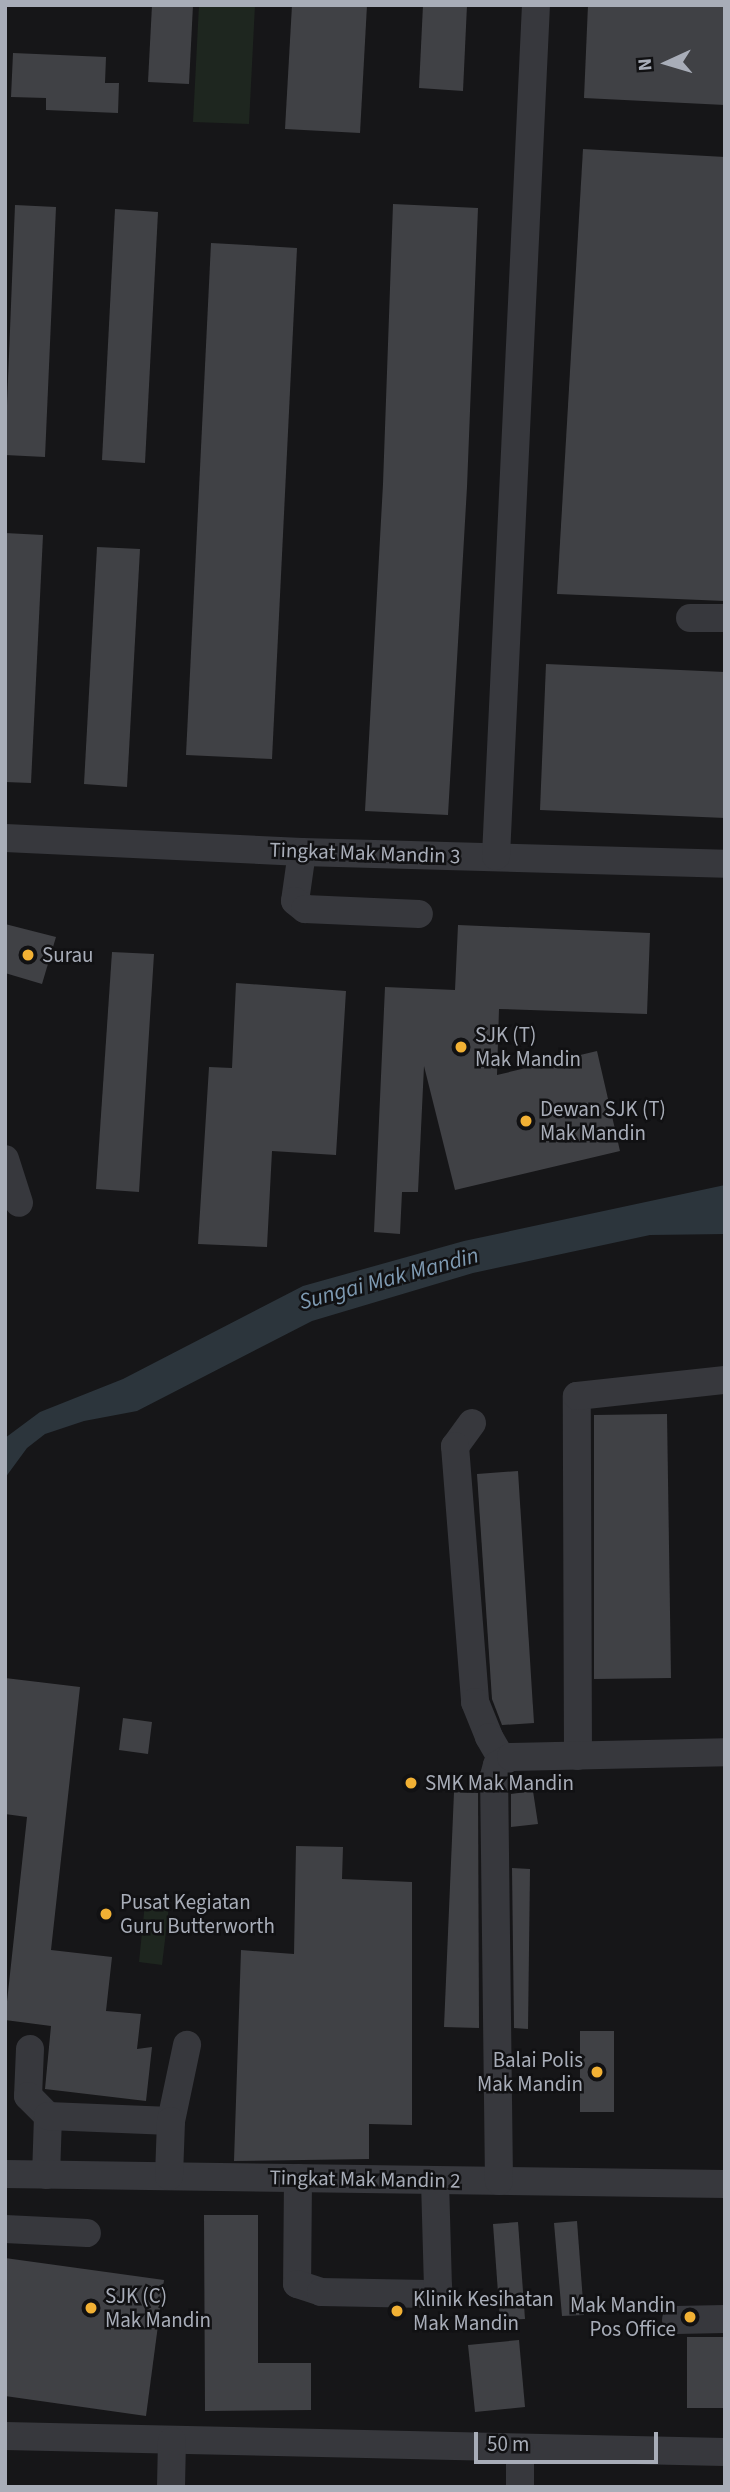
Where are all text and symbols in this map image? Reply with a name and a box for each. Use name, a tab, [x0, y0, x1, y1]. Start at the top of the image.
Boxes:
north arrow	[632, 28, 702, 98]
text: N	[632, 57, 659, 72]
street label: Tingkat Mak Mandin 3	[269, 837, 461, 869]
place label: Surau	[42, 942, 93, 968]
marker: Surau	[20, 947, 36, 963]
place label: SJK (T) Mak Mandin	[475, 1022, 581, 1072]
marker: SJK (T) Mak Mandin	[453, 1039, 469, 1055]
place label: Dewan SJK (T) Mak Mandin	[540, 1096, 666, 1146]
marker: Dewan SJK (T) Mak Mandin	[518, 1113, 534, 1129]
water label: Sungai Mak Mandin	[296, 1242, 482, 1316]
place label: SMK Mak Mandin	[425, 1770, 574, 1796]
marker: SMK Mak Mandin	[403, 1775, 419, 1791]
place label: Pusat Kegiatan Guru Butterworth	[120, 1889, 275, 1939]
marker: Pusat Kegiatan Guru Butterworth	[98, 1906, 114, 1922]
place label: Balai Polis Mak Mandin	[477, 2047, 583, 2097]
marker: Balai Polis Mak Mandin	[589, 2064, 605, 2080]
street label: Tingkat Mak Mandin 2	[269, 2165, 461, 2193]
place label: SJK (C) Mak Mandin	[105, 2283, 211, 2333]
place label: Klinik Kesihatan Mak Mandin	[413, 2286, 554, 2336]
place label: Mak Mandin Pos Office	[570, 2292, 676, 2342]
marker: SJK (C) Mak Mandin	[83, 2300, 99, 2316]
marker: Klinik Kesihatan Mak Mandin	[387, 2301, 407, 2321]
marker: Mak Mandin Pos Office	[682, 2309, 698, 2325]
scale bar	[478, 2418, 662, 2462]
text: 50 m	[487, 2429, 529, 2459]

